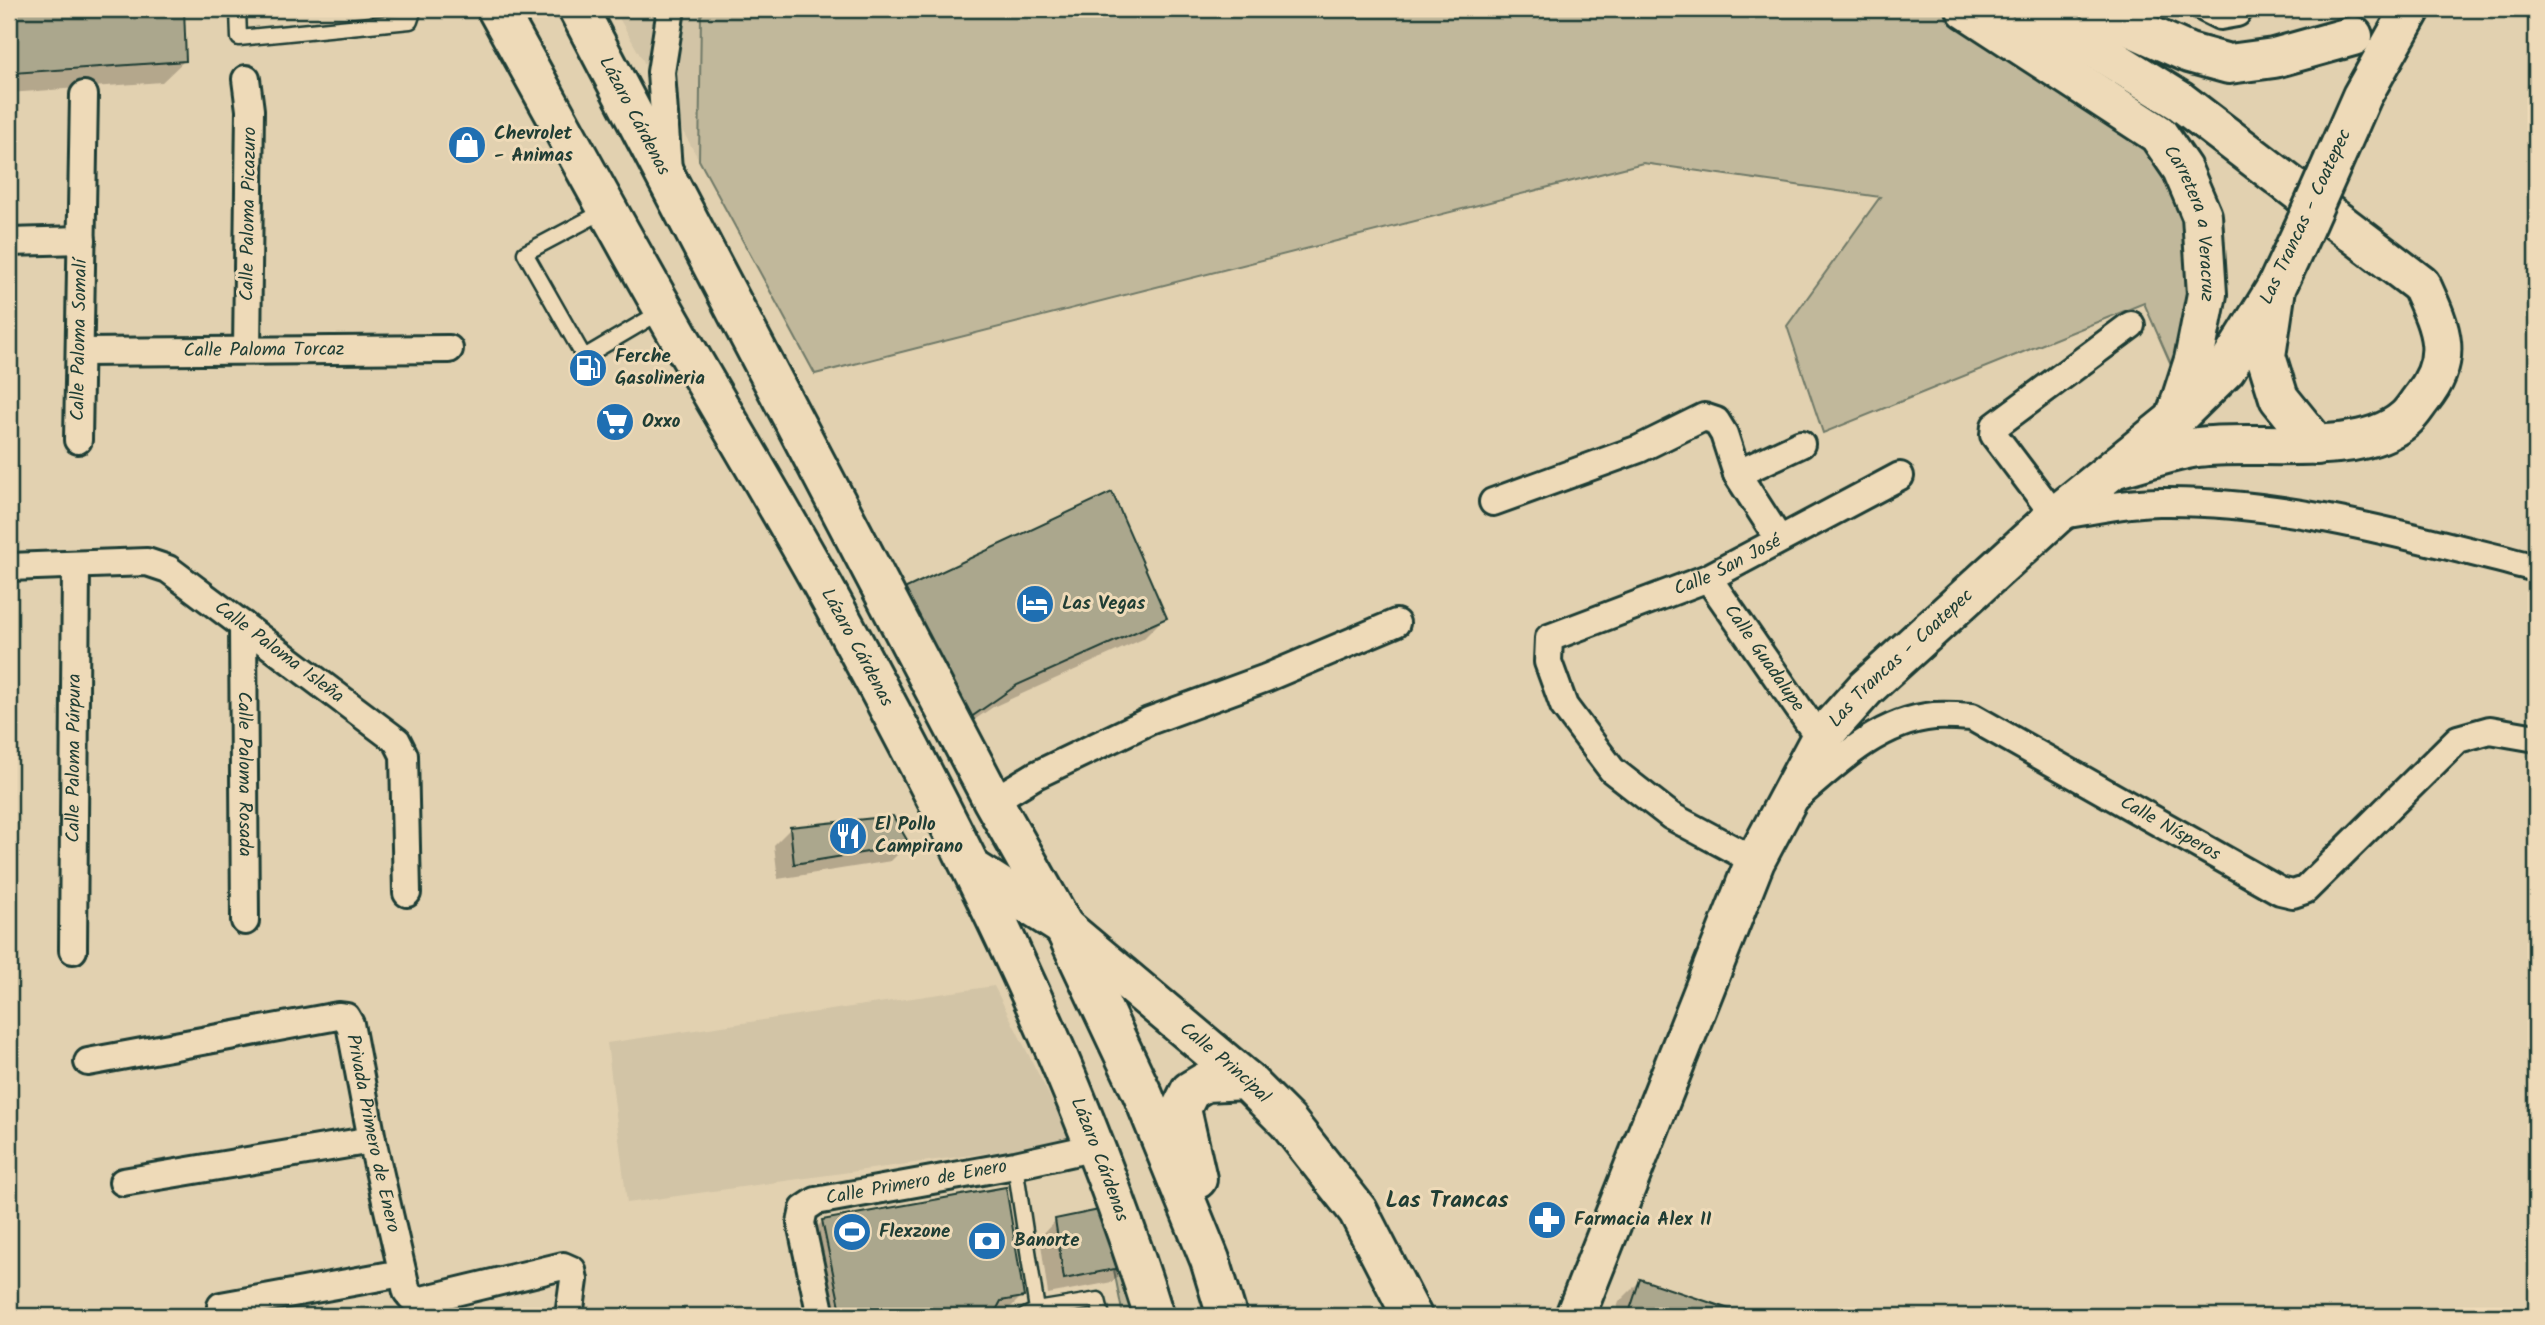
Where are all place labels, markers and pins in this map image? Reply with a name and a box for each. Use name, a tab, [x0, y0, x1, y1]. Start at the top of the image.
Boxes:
place label: Chevrolet - Animas	[494, 119, 573, 171]
shop icon: Chevrolet - Animas	[446, 124, 488, 166]
place label: Ferche Gasolineria	[615, 342, 705, 394]
fuel station icon: Ferche Gasolineria	[567, 347, 609, 389]
supermarket icon: Oxxo	[594, 401, 636, 443]
place label: Oxxo	[642, 407, 681, 437]
hotel icon: Las Vegas	[1014, 583, 1056, 625]
place label: Las Vegas	[1062, 589, 1145, 619]
place label: El Pollo Campirano	[875, 810, 963, 862]
restaurant icon: El Pollo Campirano	[827, 815, 869, 857]
pharmacy icon: Farmacia Alex II	[1526, 1199, 1568, 1241]
place label: Farmacia Alex II	[1574, 1205, 1712, 1235]
sports icon: Flexzone	[831, 1211, 873, 1253]
place label: Flexzone	[879, 1217, 950, 1247]
bank icon: Banorte	[966, 1220, 1008, 1262]
place label: Banorte	[1014, 1226, 1079, 1256]

